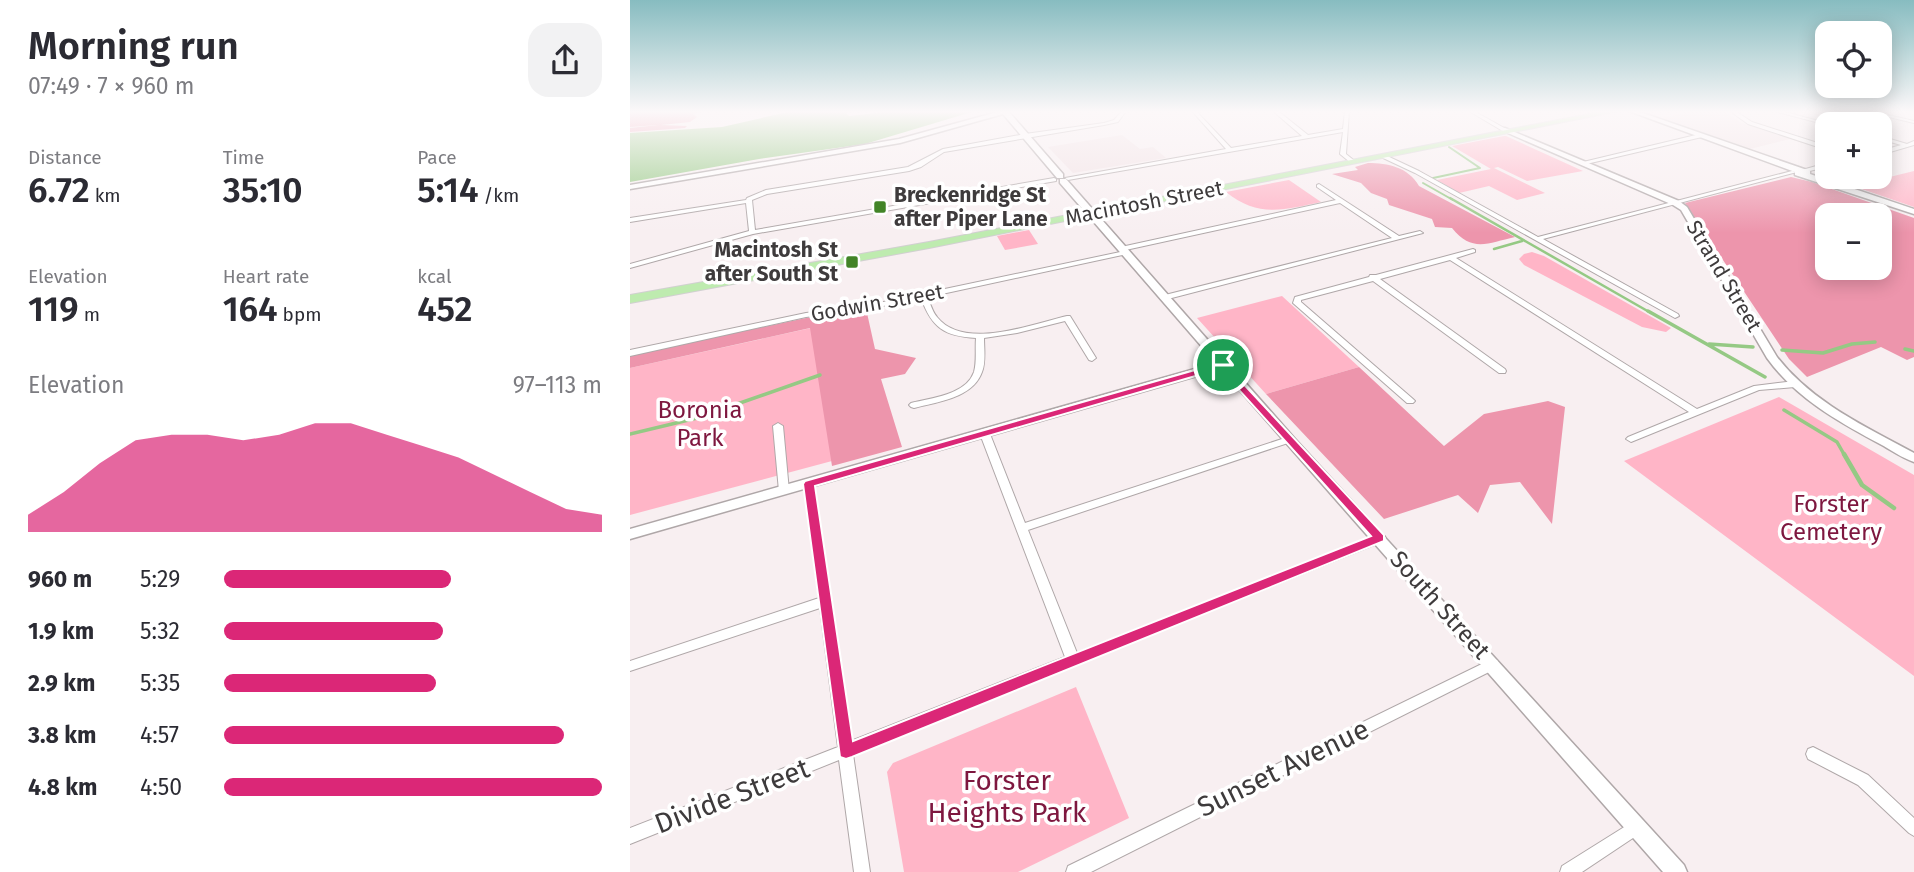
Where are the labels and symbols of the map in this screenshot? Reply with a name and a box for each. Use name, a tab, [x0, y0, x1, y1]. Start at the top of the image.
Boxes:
street label: Macintosh Street	[1063, 175, 1226, 231]
place label: Breckenridge St after Piper Lane	[894, 182, 1048, 232]
marker: Breckenridge St after Piper Lane	[872, 199, 888, 215]
street label: Strand Street	[1681, 216, 1768, 337]
place label: Macintosh St after South St	[705, 237, 839, 287]
marker: Macintosh St after South St	[844, 254, 860, 270]
street label: Godwin Street	[809, 279, 946, 327]
pin	[1193, 335, 1253, 395]
park label: Boronia Park	[657, 396, 743, 452]
park label: Forster Cemetery	[1780, 490, 1882, 546]
street label: South Street	[1384, 545, 1496, 665]
street label: Sunset Avenue	[1192, 712, 1374, 824]
street label: Divide Street	[650, 751, 815, 841]
park label: Forster Heights Park	[928, 764, 1087, 829]

